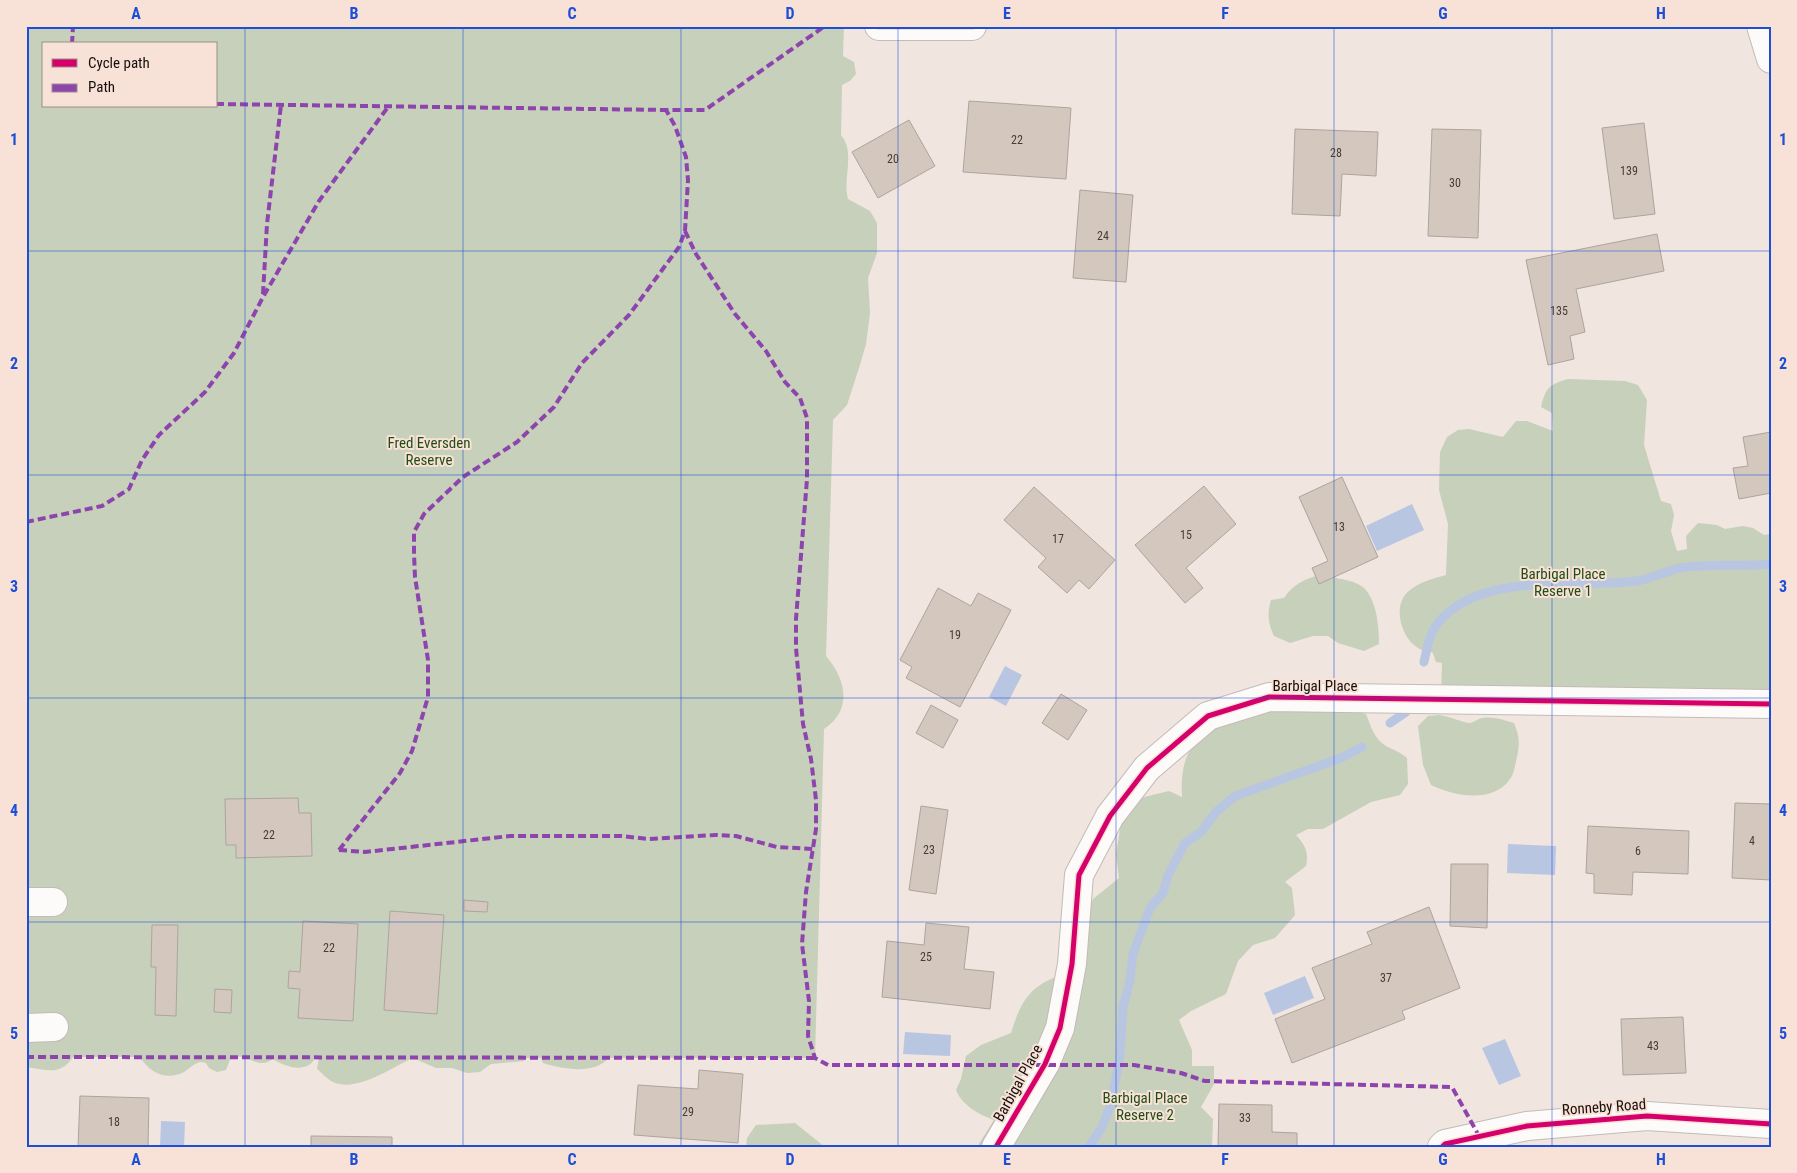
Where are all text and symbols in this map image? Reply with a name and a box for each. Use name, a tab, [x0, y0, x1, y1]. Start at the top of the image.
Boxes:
text: A	[131, 4, 141, 23]
text: B	[350, 4, 359, 23]
text: C	[567, 4, 577, 23]
text: D	[785, 4, 795, 23]
text: E	[1003, 4, 1011, 23]
text: F	[1221, 4, 1229, 23]
text: G	[1438, 4, 1448, 23]
text: H	[1656, 4, 1666, 23]
legend	[42, 42, 218, 108]
text: Cycle path	[88, 54, 150, 72]
text: Path	[88, 78, 115, 96]
text: 1	[10, 130, 18, 149]
text: 1	[1779, 130, 1787, 149]
house number: 22	[1011, 133, 1023, 147]
house number: 28	[1330, 146, 1342, 160]
house number: 20	[887, 152, 899, 166]
house number: 139	[1620, 164, 1638, 178]
house number: 30	[1449, 176, 1461, 190]
house number: 24	[1097, 229, 1109, 243]
house number: 135	[1550, 304, 1568, 318]
text: 2	[10, 354, 18, 373]
text: 2	[1779, 354, 1787, 373]
park label: Fred Eversden Reserve	[387, 434, 471, 469]
house number: 13	[1333, 520, 1345, 534]
house number: 15	[1180, 528, 1192, 542]
house number: 17	[1052, 532, 1064, 546]
park label: Barbigal Place Reserve 1	[1520, 565, 1606, 600]
text: 3	[10, 577, 18, 596]
text: 3	[1779, 577, 1787, 596]
house number: 19	[949, 628, 961, 642]
street label: Barbigal Place	[1272, 677, 1358, 695]
text: 4	[10, 801, 18, 820]
text: 4	[1779, 801, 1787, 820]
house number: 22	[263, 828, 275, 842]
house number: 4	[1749, 834, 1755, 848]
house number: 23	[923, 843, 935, 857]
house number: 6	[1635, 844, 1641, 858]
house number: 22	[323, 941, 335, 955]
house number: 25	[920, 950, 932, 964]
house number: 37	[1380, 971, 1392, 985]
text: 5	[10, 1024, 18, 1043]
text: 5	[1779, 1024, 1787, 1043]
house number: 43	[1647, 1039, 1659, 1053]
street label: Barbigal Place	[989, 1041, 1047, 1125]
park label: Barbigal Place Reserve 2	[1102, 1089, 1188, 1124]
street label: Ronneby Road	[1561, 1095, 1647, 1119]
house number: 29	[682, 1105, 694, 1119]
house number: 33	[1239, 1111, 1251, 1125]
house number: 18	[108, 1115, 120, 1129]
text: A	[131, 1150, 141, 1169]
text: B	[350, 1150, 359, 1169]
text: C	[567, 1150, 577, 1169]
text: D	[785, 1150, 795, 1169]
text: E	[1003, 1150, 1011, 1169]
text: F	[1221, 1150, 1229, 1169]
text: G	[1438, 1150, 1448, 1169]
text: H	[1656, 1150, 1666, 1169]

